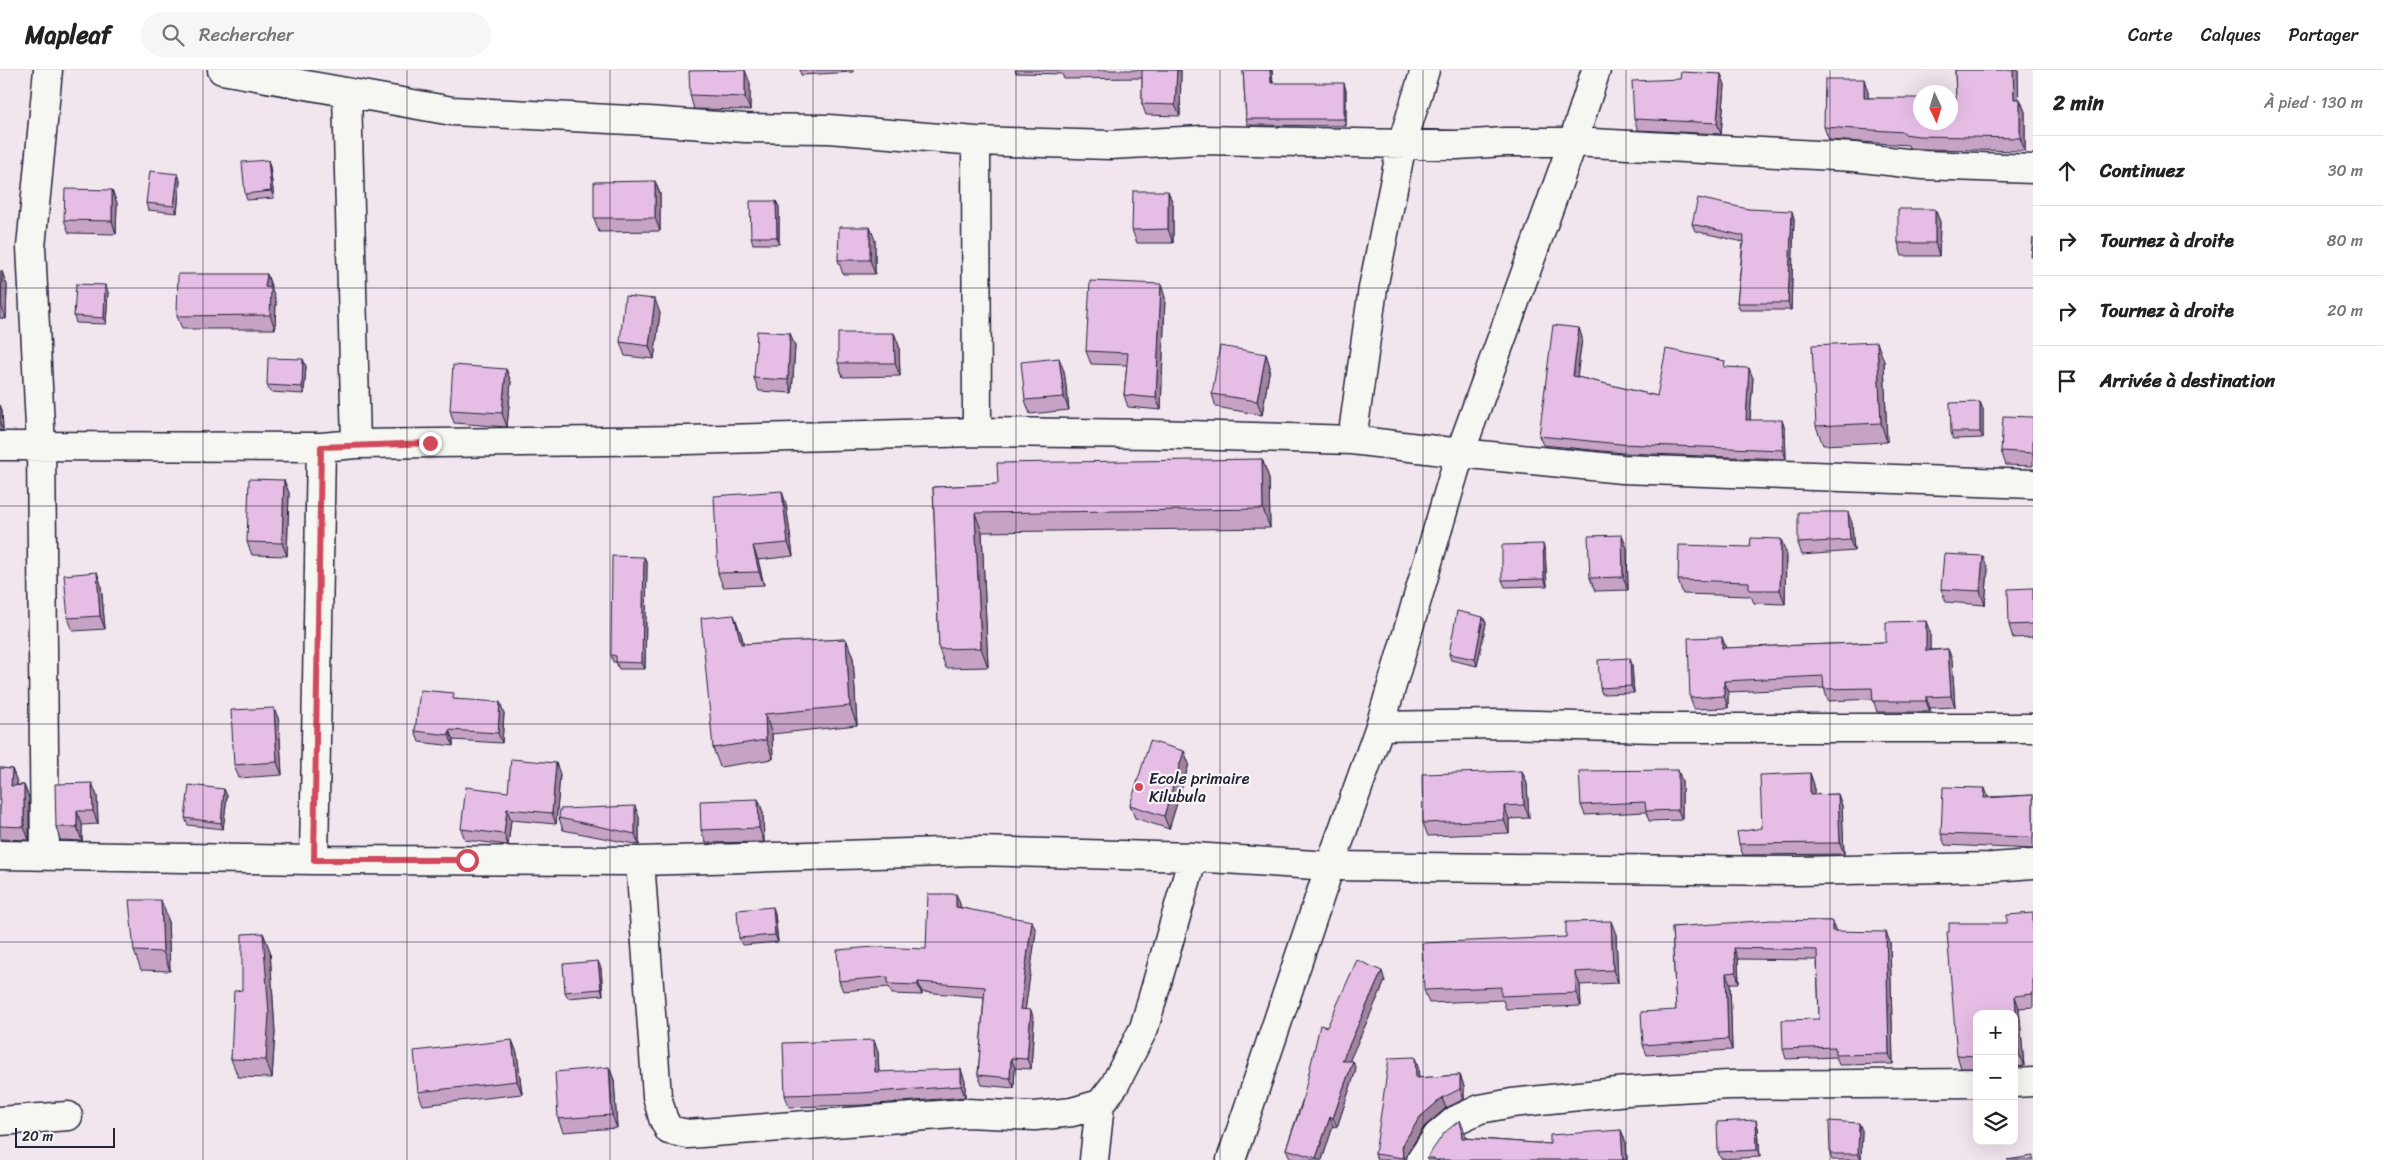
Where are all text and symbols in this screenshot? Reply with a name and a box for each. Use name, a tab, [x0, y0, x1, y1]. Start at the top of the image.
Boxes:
search box	[141, 12, 491, 57]
text: Mapleaf	[25, 14, 111, 56]
text: Rechercher	[199, 18, 294, 51]
text: Carte	[2128, 19, 2173, 51]
text: Calques	[2201, 19, 2261, 51]
text: Partager	[2289, 19, 2358, 51]
icon: search	[159, 21, 187, 49]
text: 2 min	[2053, 84, 2104, 122]
north arrow	[1913, 85, 1958, 130]
text: À pied · 130 m	[2264, 88, 2363, 117]
text: Continuez	[2100, 154, 2185, 187]
text: 30 m	[2328, 156, 2363, 185]
icon: ahead	[2053, 157, 2081, 185]
text: Tournez à droite	[2100, 224, 2234, 257]
text: 80 m	[2327, 226, 2363, 255]
icon: right	[2053, 227, 2081, 255]
text: Tournez à droite	[2100, 294, 2234, 327]
text: 20 m	[2327, 296, 2363, 325]
icon: right	[2053, 297, 2081, 325]
text: Arrivée à destination	[2100, 364, 2275, 397]
icon: arrive	[2053, 367, 2081, 395]
route end	[419, 432, 442, 455]
place label: Ecole primaire Kilubula	[1149, 764, 1250, 811]
marker: Ecole primaire Kilubula	[1133, 781, 1145, 793]
route start	[456, 849, 479, 872]
map controls	[1973, 1010, 2018, 1145]
button: +	[1973, 1010, 2018, 1055]
button: −	[1973, 1055, 2018, 1100]
button: layers	[1973, 1100, 2018, 1145]
text: 20 m	[22, 1124, 53, 1149]
scale bar	[15, 1125, 115, 1148]

